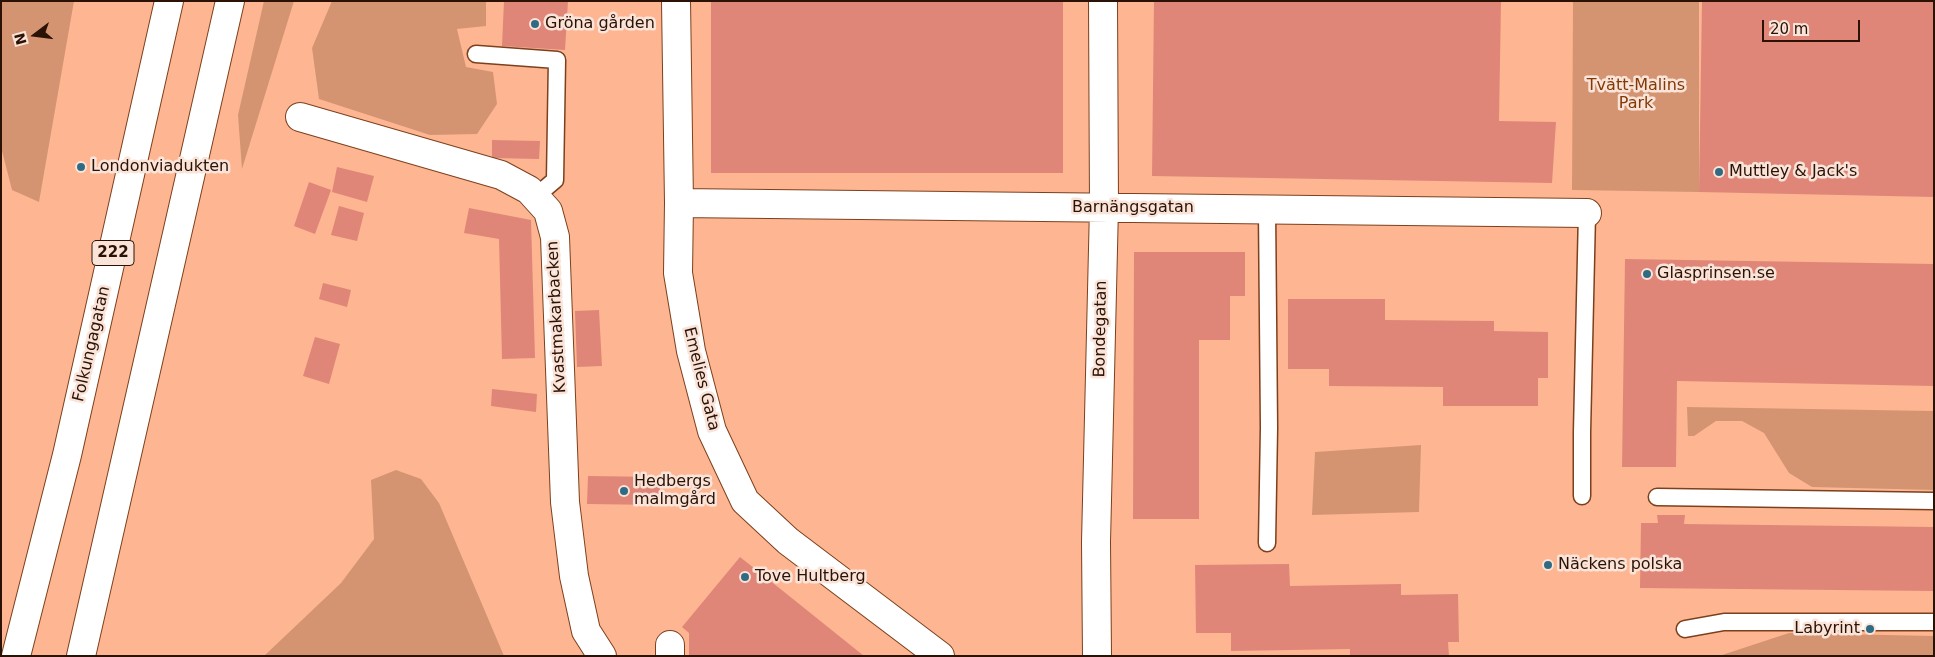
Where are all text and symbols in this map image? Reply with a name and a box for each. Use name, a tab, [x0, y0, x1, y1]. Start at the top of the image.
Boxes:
north arrow	[10, 10, 60, 60]
scale bar	[1765, 10, 1862, 42]
place label: Gröna gården	[545, 14, 655, 34]
marker: Gröna gården	[529, 18, 541, 30]
text: 20 m	[1770, 20, 1808, 38]
text: N	[11, 31, 30, 47]
park label: Tvätt-Malins Park	[1587, 76, 1685, 114]
place label: Londonviadukten	[91, 157, 229, 177]
marker: Londonviadukten	[75, 161, 87, 173]
place label: Muttley & Jack's	[1729, 162, 1857, 182]
marker: Muttley & Jack's	[1713, 166, 1725, 178]
street label: Barnängsgatan	[1072, 198, 1194, 218]
road number: 222	[92, 240, 134, 266]
street label: Kvastmakarbacken	[543, 240, 571, 394]
place label: Glasprinsen.se	[1657, 264, 1775, 284]
marker: Glasprinsen.se	[1641, 268, 1653, 280]
street label: Bondegatan	[1091, 280, 1111, 378]
street label: Folkungagatan	[69, 284, 115, 404]
street label: Emelies Gata	[679, 325, 723, 433]
place label: Hedbergs malmgård	[634, 472, 716, 510]
marker: Hedbergs malmgård	[618, 485, 630, 497]
place label: Näckens polska	[1558, 555, 1682, 575]
marker: Näckens polska	[1542, 559, 1554, 571]
place label: Tove Hultberg	[755, 567, 866, 587]
marker: Tove Hultberg	[739, 571, 751, 583]
place label: Labyrint	[1794, 619, 1860, 639]
marker: Labyrint	[1864, 623, 1876, 635]

